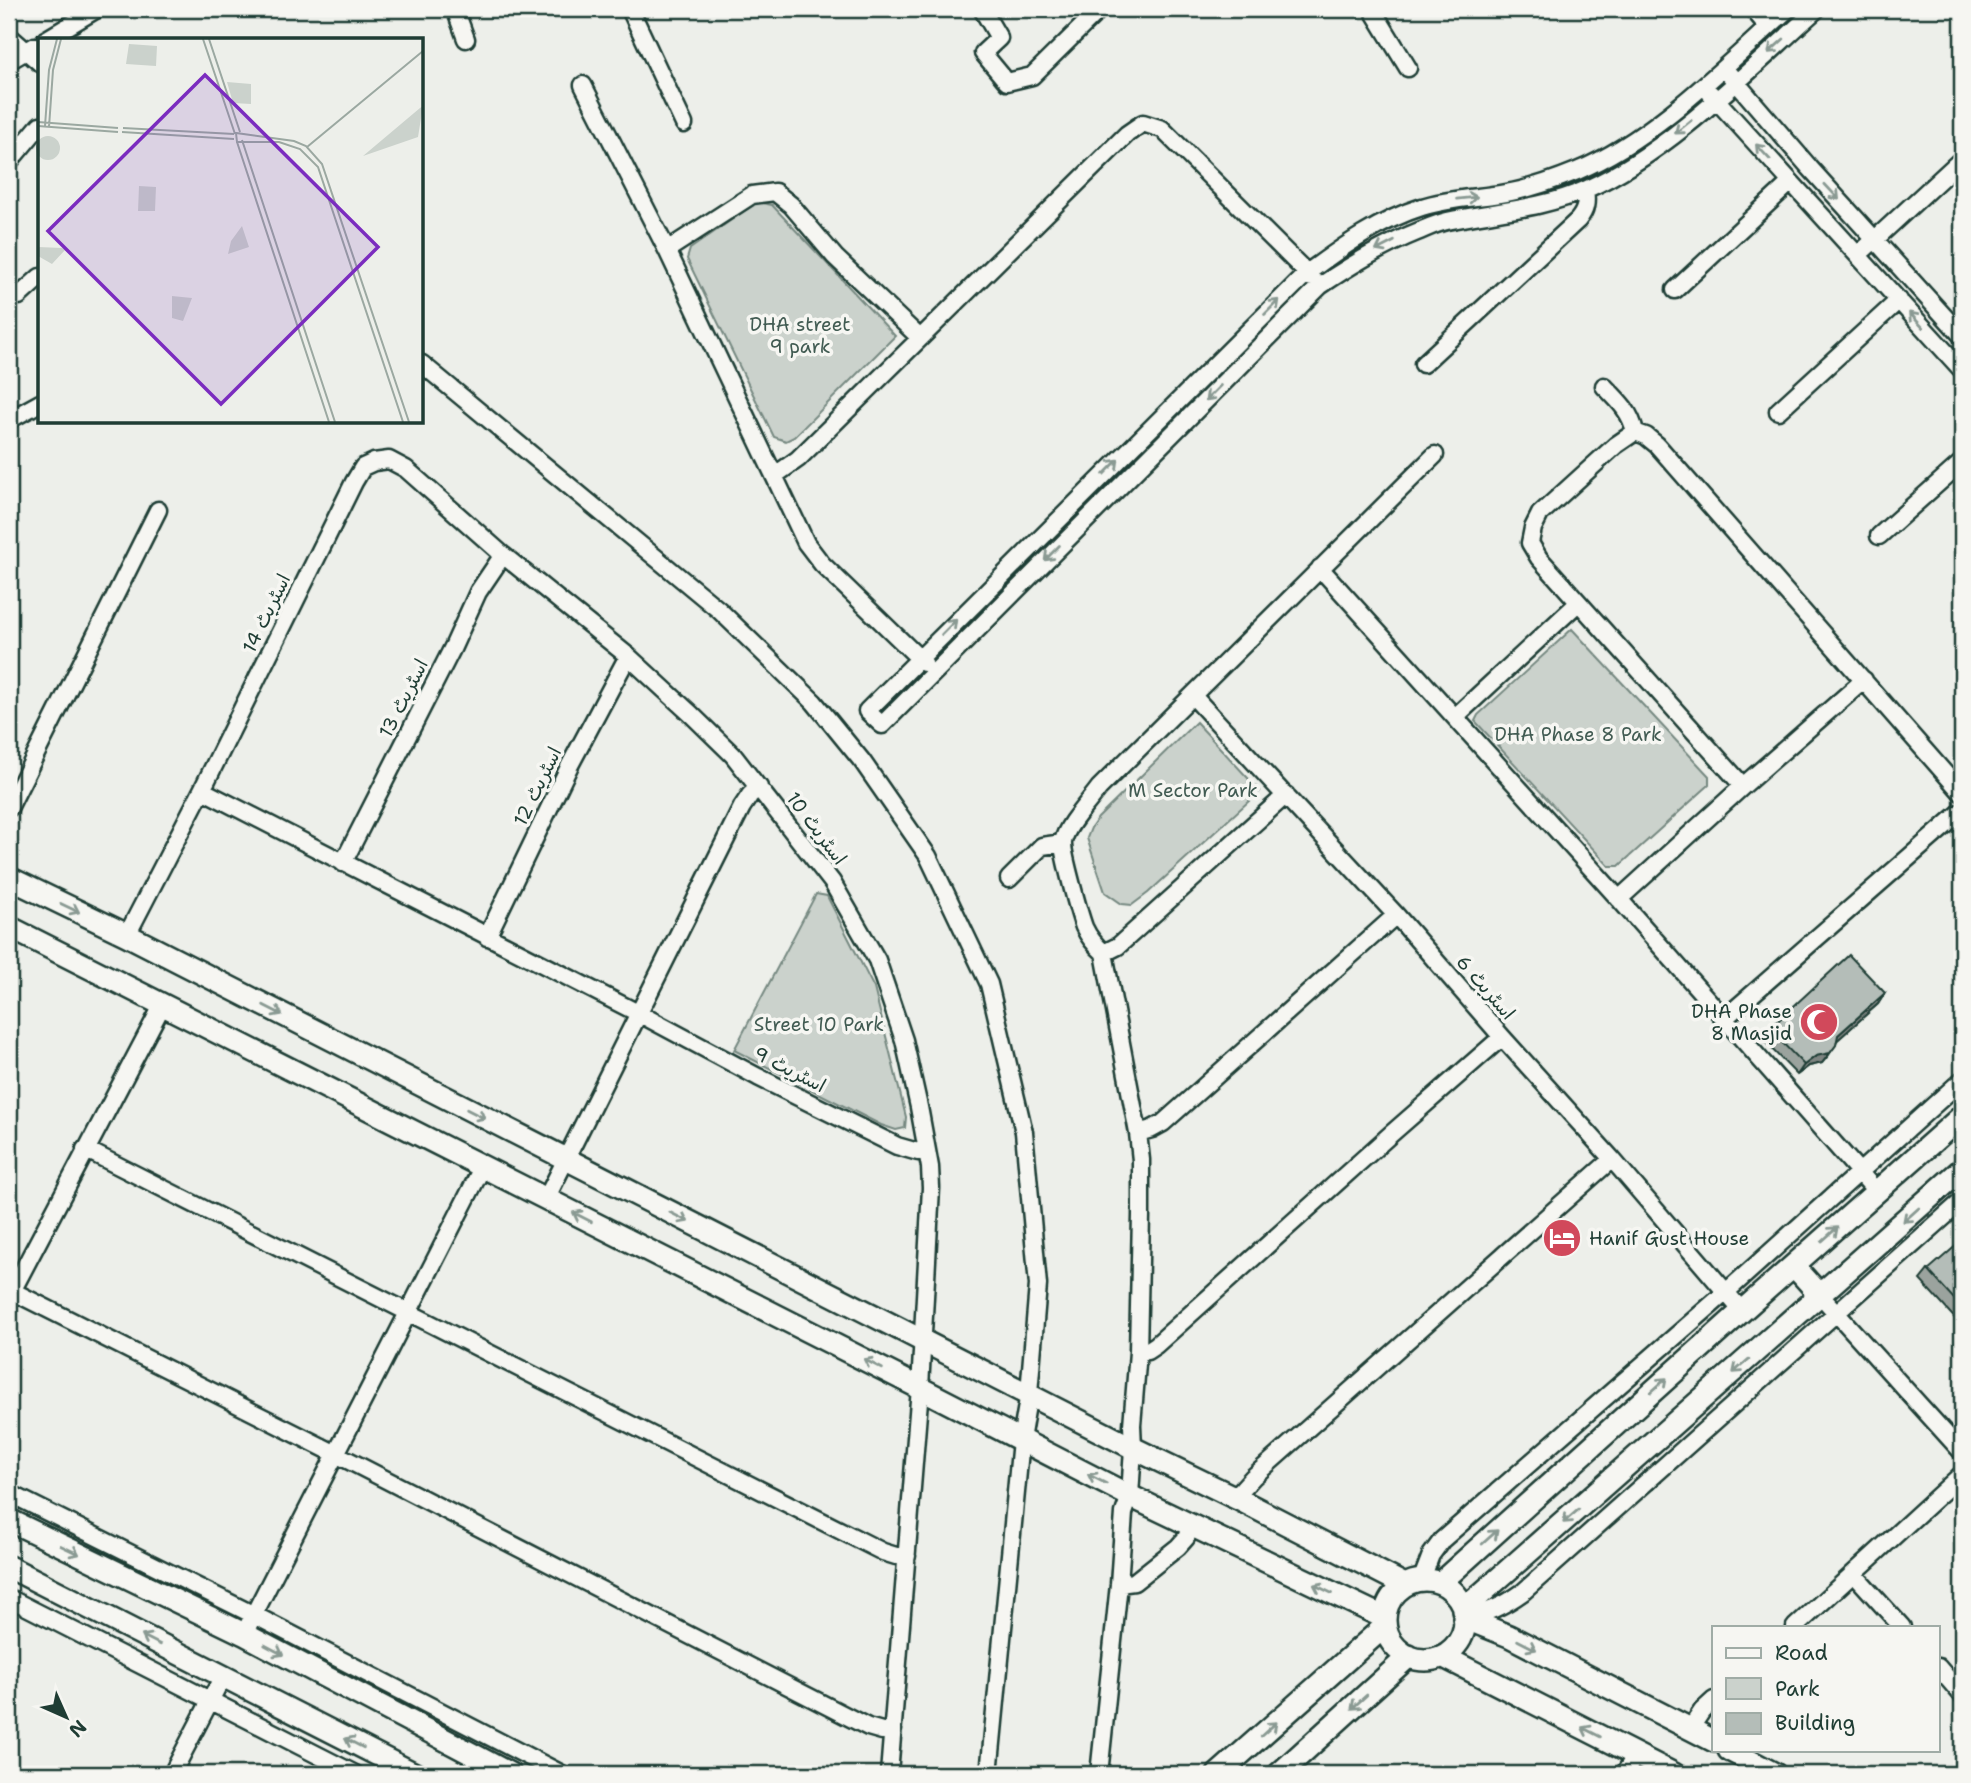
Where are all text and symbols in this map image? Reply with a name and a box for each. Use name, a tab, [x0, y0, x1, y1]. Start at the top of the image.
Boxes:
one-way arrow	[1768, 37, 1785, 54]
inset map	[38, 38, 424, 424]
one-way arrow	[1674, 119, 1692, 135]
one-way arrow	[1755, 144, 1772, 161]
one-way arrow	[1824, 183, 1840, 201]
one-way arrow	[1455, 192, 1478, 205]
one-way arrow	[1375, 239, 1396, 253]
one-way arrow	[1264, 298, 1281, 315]
park label: DHA street 9 park	[749, 312, 851, 359]
one-way arrow	[1908, 312, 1925, 329]
one-way arrow	[1205, 384, 1222, 401]
one-way arrow	[1102, 458, 1119, 475]
one-way arrow	[1044, 545, 1061, 562]
street label: اسٹریٹ 14	[237, 570, 296, 657]
one-way arrow	[940, 619, 957, 636]
street label: اسٹریٹ 13	[373, 655, 434, 742]
park label: DHA Phase 8 Park	[1494, 722, 1662, 747]
street label: اسٹریٹ 12	[508, 743, 567, 830]
park label: M Sector Park	[1128, 778, 1258, 803]
street label: اسٹریٹ 10	[781, 787, 852, 870]
one-way arrow	[59, 901, 80, 915]
street label: اسٹریٹ 6	[1451, 950, 1521, 1025]
place label: DHA Phase 8 Masjid	[1691, 999, 1792, 1046]
mosque icon: DHA Phase 8 Masjid	[1798, 1001, 1840, 1043]
one-way arrow	[262, 1004, 283, 1017]
park label: Street 10 Park	[754, 1012, 884, 1037]
street label: اسٹریٹ 9	[749, 1041, 830, 1098]
one-way arrow	[465, 1107, 486, 1121]
one-way arrow	[1903, 1207, 1921, 1223]
one-way arrow	[572, 1209, 593, 1223]
one-way arrow	[668, 1210, 689, 1224]
hotel icon: Hanif Gust House	[1541, 1217, 1583, 1259]
place label: Hanif Gust House	[1589, 1226, 1749, 1251]
one-way arrow	[1821, 1226, 1839, 1242]
one-way arrow	[863, 1356, 884, 1370]
one-way arrow	[1733, 1358, 1751, 1374]
one-way arrow	[1650, 1377, 1668, 1393]
one-way arrow	[1087, 1472, 1108, 1486]
one-way arrow	[1563, 1508, 1580, 1525]
one-way arrow	[1481, 1529, 1499, 1545]
one-way arrow	[59, 1543, 80, 1557]
one-way arrow	[1313, 1582, 1334, 1595]
legend	[1712, 1626, 1940, 1752]
one-way arrow	[142, 1632, 162, 1646]
one-way arrow	[1516, 1639, 1537, 1653]
text: Road	[1775, 1639, 1828, 1667]
one-way arrow	[263, 1644, 284, 1657]
text: Park	[1775, 1675, 1820, 1703]
north arrow	[32, 1682, 102, 1752]
one-way arrow	[1350, 1694, 1368, 1710]
text: Building	[1775, 1709, 1855, 1737]
text: N	[64, 1715, 92, 1743]
one-way arrow	[1260, 1721, 1278, 1737]
one-way arrow	[1581, 1725, 1602, 1739]
one-way arrow	[344, 1736, 365, 1750]

